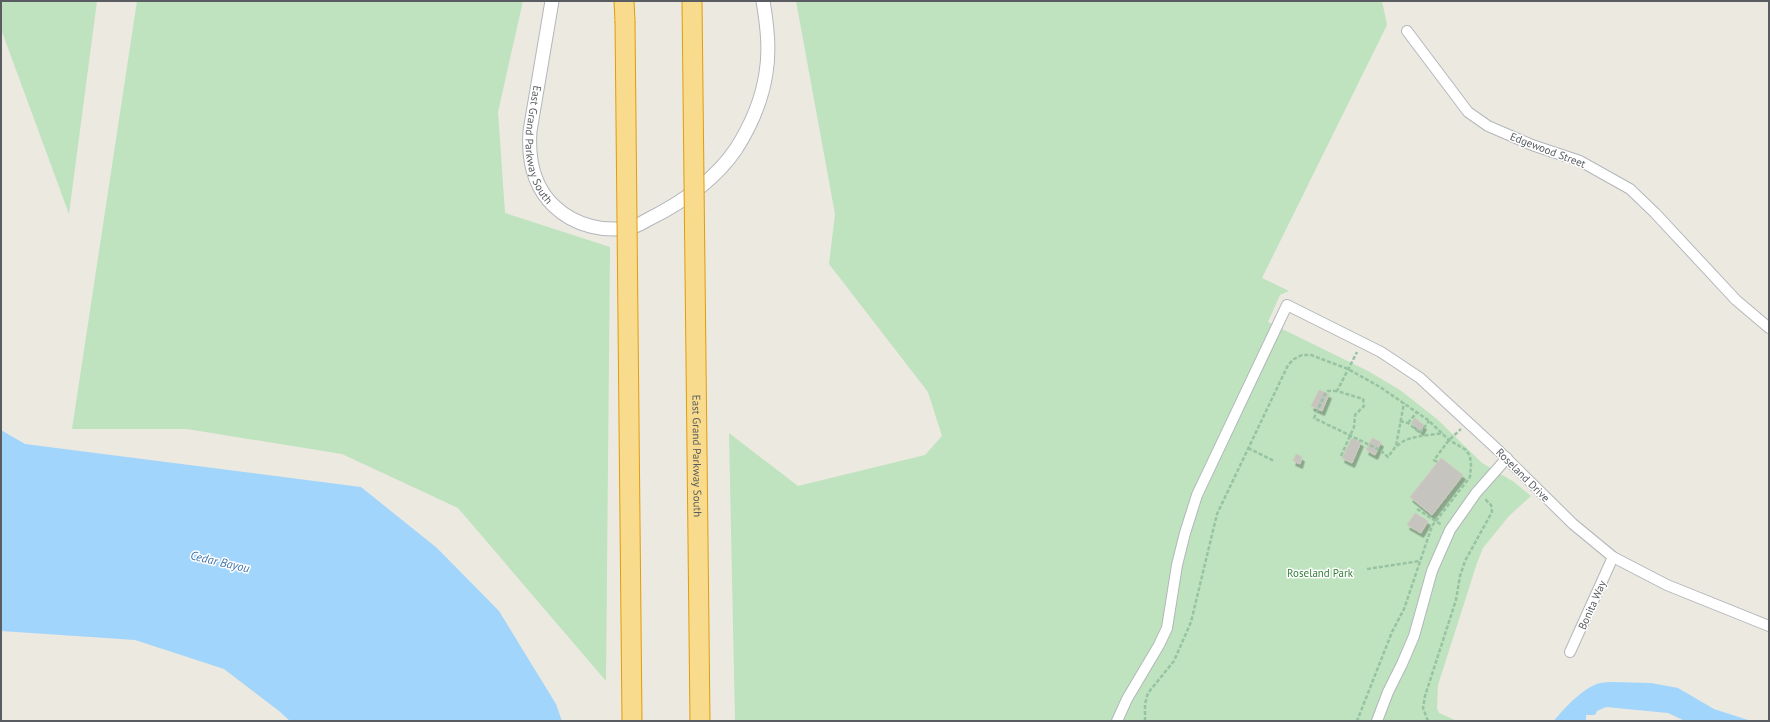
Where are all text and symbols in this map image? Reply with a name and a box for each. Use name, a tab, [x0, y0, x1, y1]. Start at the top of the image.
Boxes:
street label: East Grand Parkway South	[523, 84, 556, 207]
street label: Edgewood Street	[1508, 129, 1588, 171]
street label: East Grand Parkway South	[689, 395, 705, 517]
street label: Roseland Drive	[1493, 445, 1553, 505]
water label: Cedar Bayou	[189, 547, 251, 576]
park label: Roseland Park	[1287, 566, 1354, 580]
street label: Bonita Way	[1575, 577, 1609, 632]

